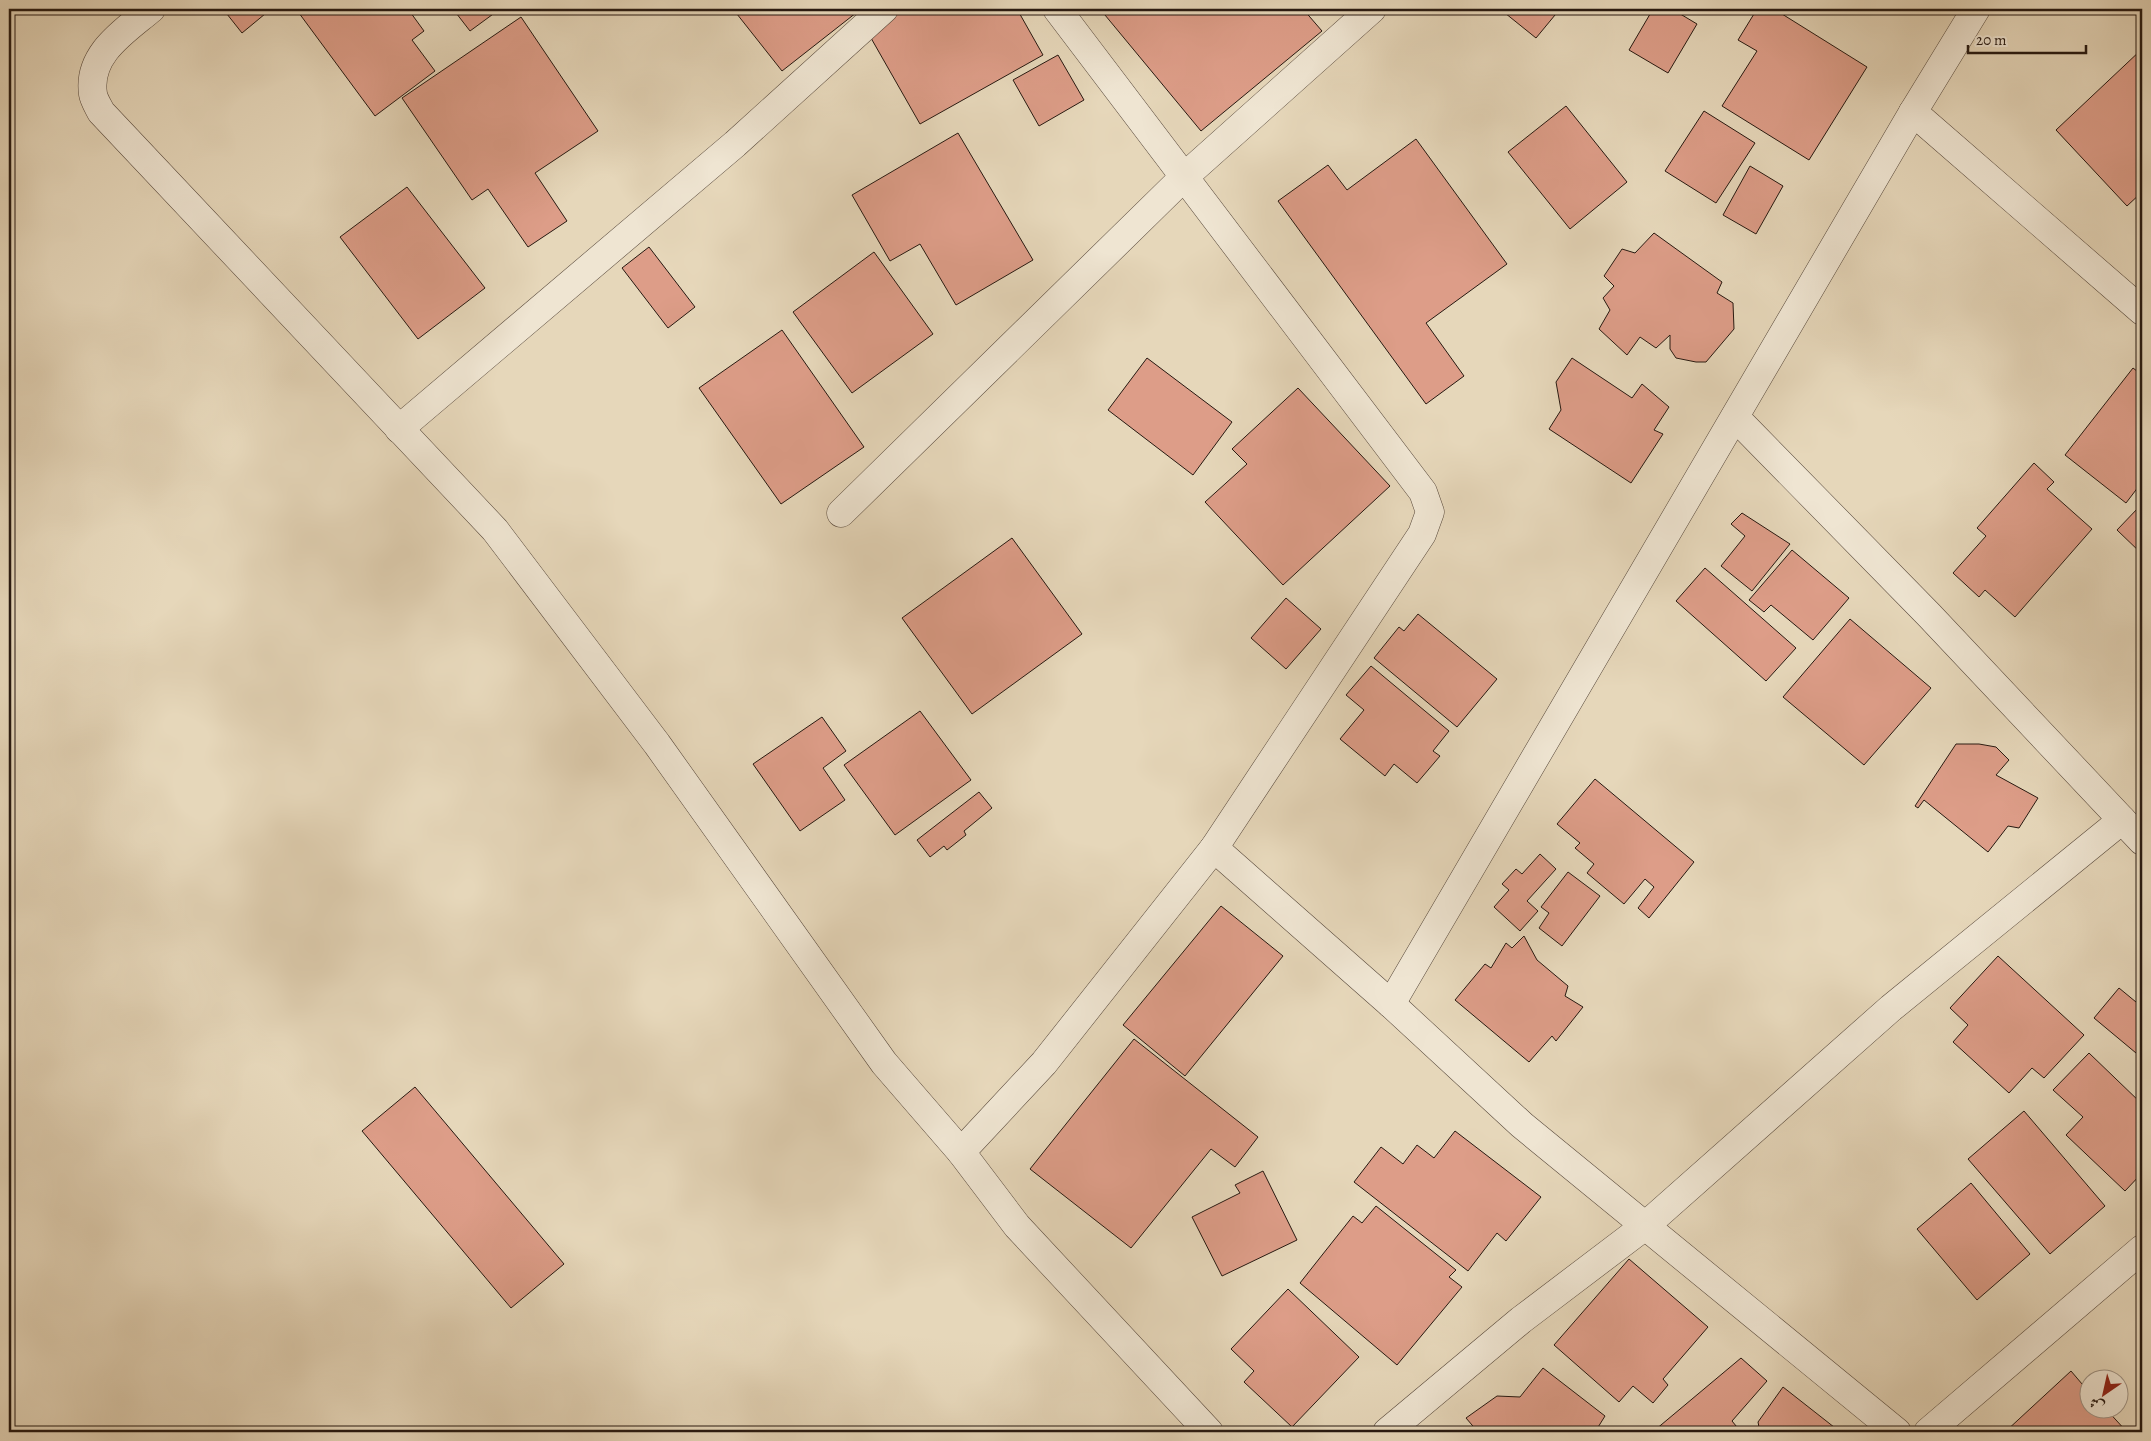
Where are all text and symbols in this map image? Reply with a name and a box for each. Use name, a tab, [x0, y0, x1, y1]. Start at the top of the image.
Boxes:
scale bar	[1968, 22, 2086, 54]
text: 20 m	[1976, 30, 2007, 50]
north arrow	[2078, 1368, 2128, 1418]
text: ش	[2086, 1393, 2108, 1416]

